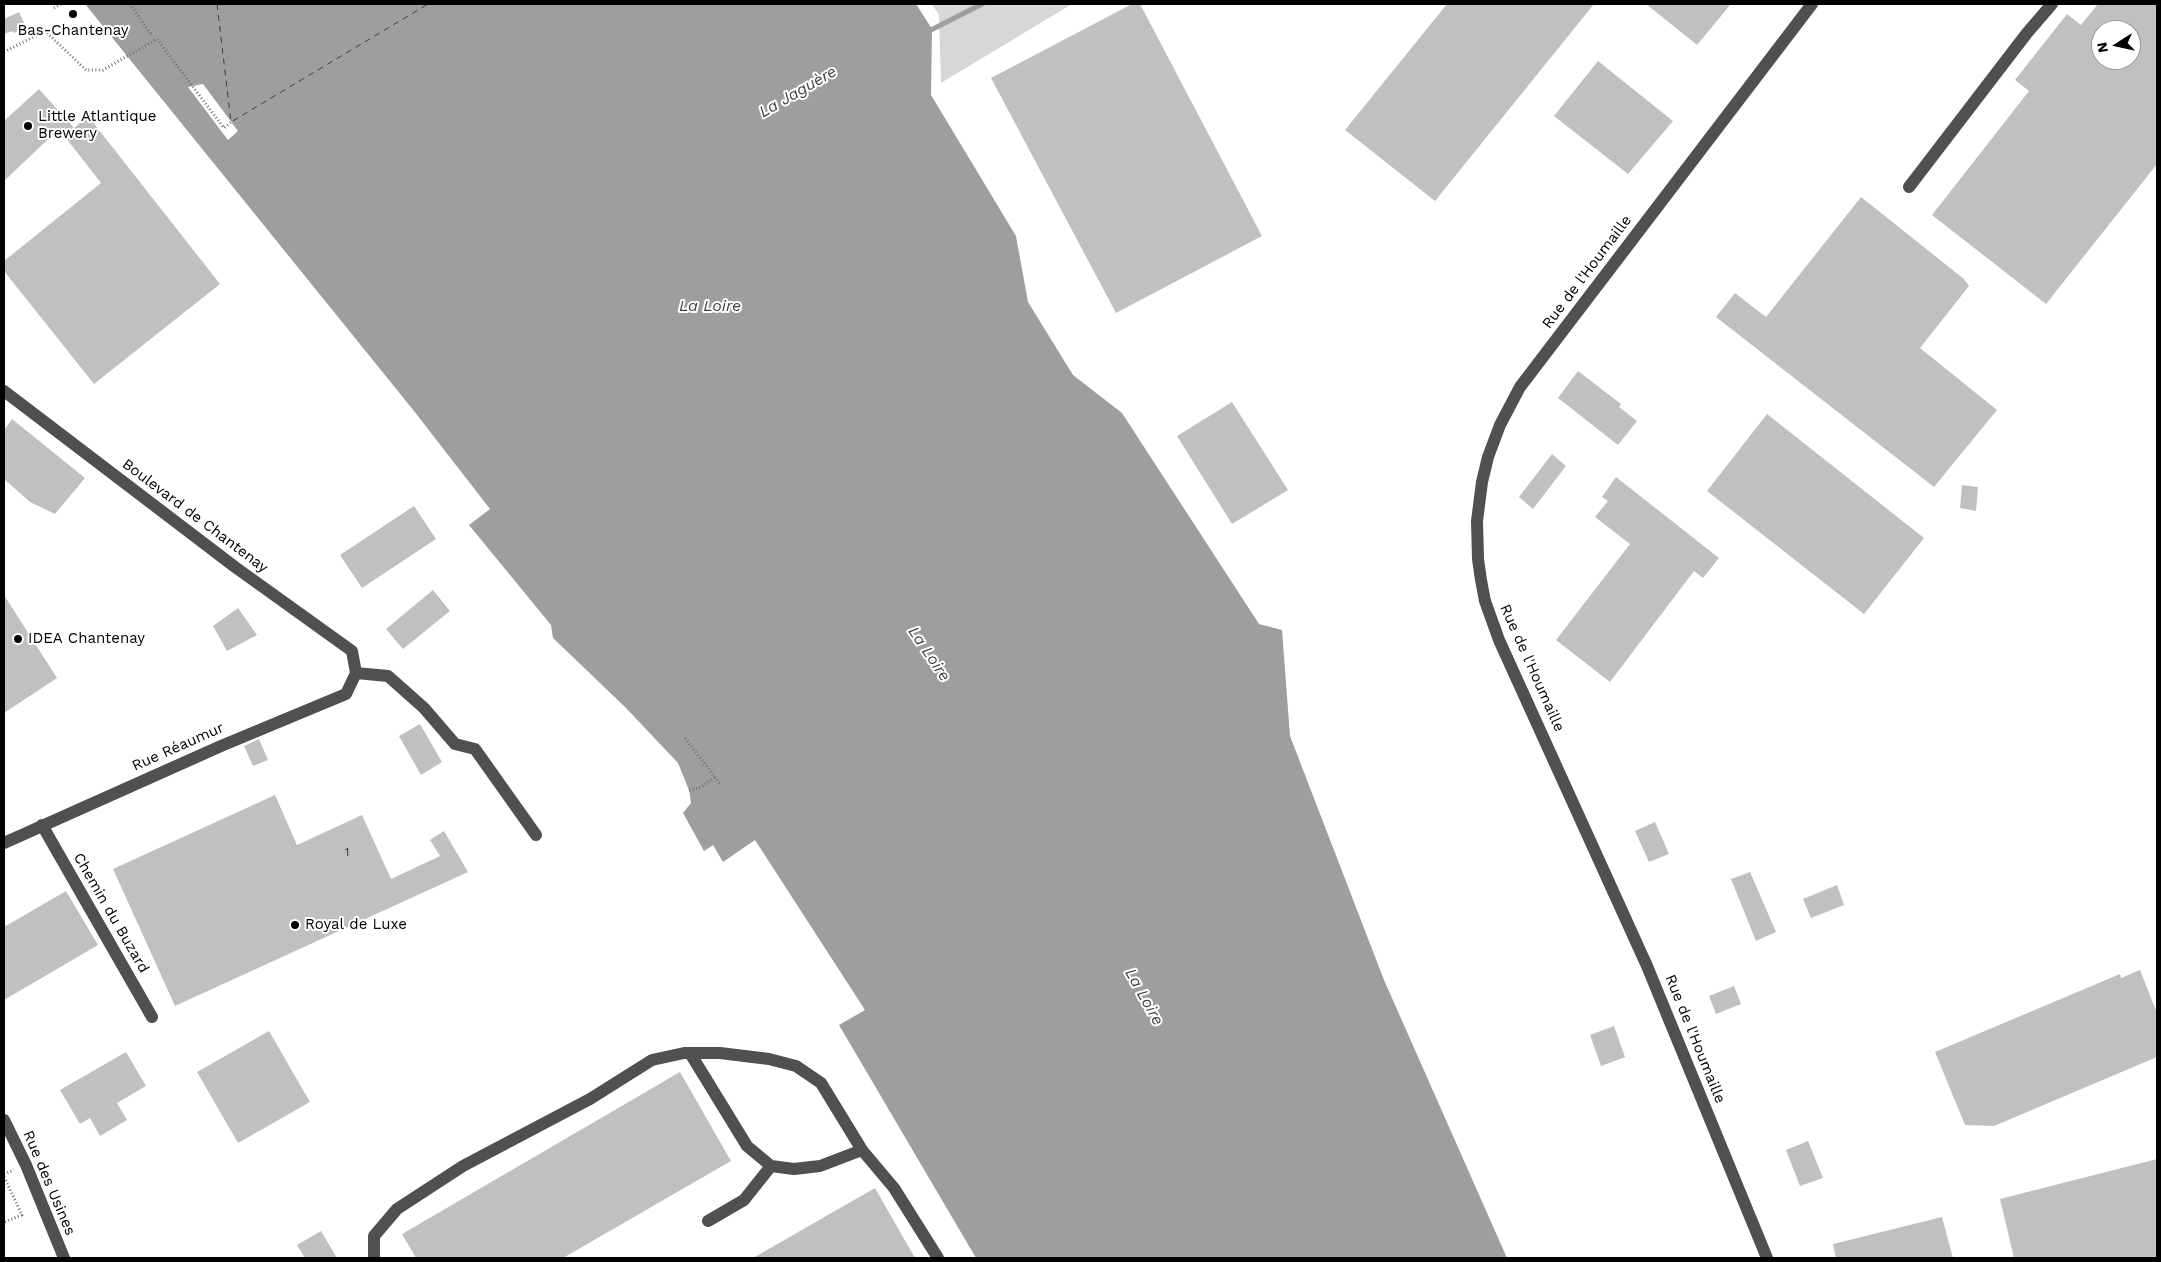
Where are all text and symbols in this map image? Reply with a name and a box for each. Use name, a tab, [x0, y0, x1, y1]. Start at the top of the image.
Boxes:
marker: Bas-Chantenay	[67, 8, 79, 20]
north arrow	[2091, 20, 2141, 70]
place label: Bas-Chantenay	[17, 22, 129, 40]
text: N	[2093, 41, 2111, 54]
water label: La Jaguère	[756, 62, 840, 122]
place label: Little Atlantique Brewery	[38, 108, 156, 143]
marker: Little Atlantique Brewery	[22, 120, 34, 132]
street label: Rue de l'Houmaille	[1538, 212, 1636, 332]
water label: La Loire	[679, 296, 741, 316]
street label: Boulevard de Chantenay	[118, 455, 272, 577]
street label: Rue de l'Houmaille	[1496, 602, 1568, 734]
water label: La Loire	[904, 623, 954, 685]
place label: IDEA Chantenay	[28, 630, 145, 648]
marker: IDEA Chantenay	[12, 633, 24, 645]
street label: Rue Réaumur	[129, 719, 227, 775]
house number: 1	[345, 845, 349, 859]
street label: Chemin du Buzard	[69, 850, 153, 976]
place label: Royal de Luxe	[305, 916, 407, 934]
marker: Royal de Luxe	[289, 919, 301, 931]
water label: La Loire	[1121, 965, 1167, 1029]
street label: Rue de l'Houmaille	[1661, 972, 1729, 1106]
street label: Rue des Usines	[19, 1128, 79, 1238]

